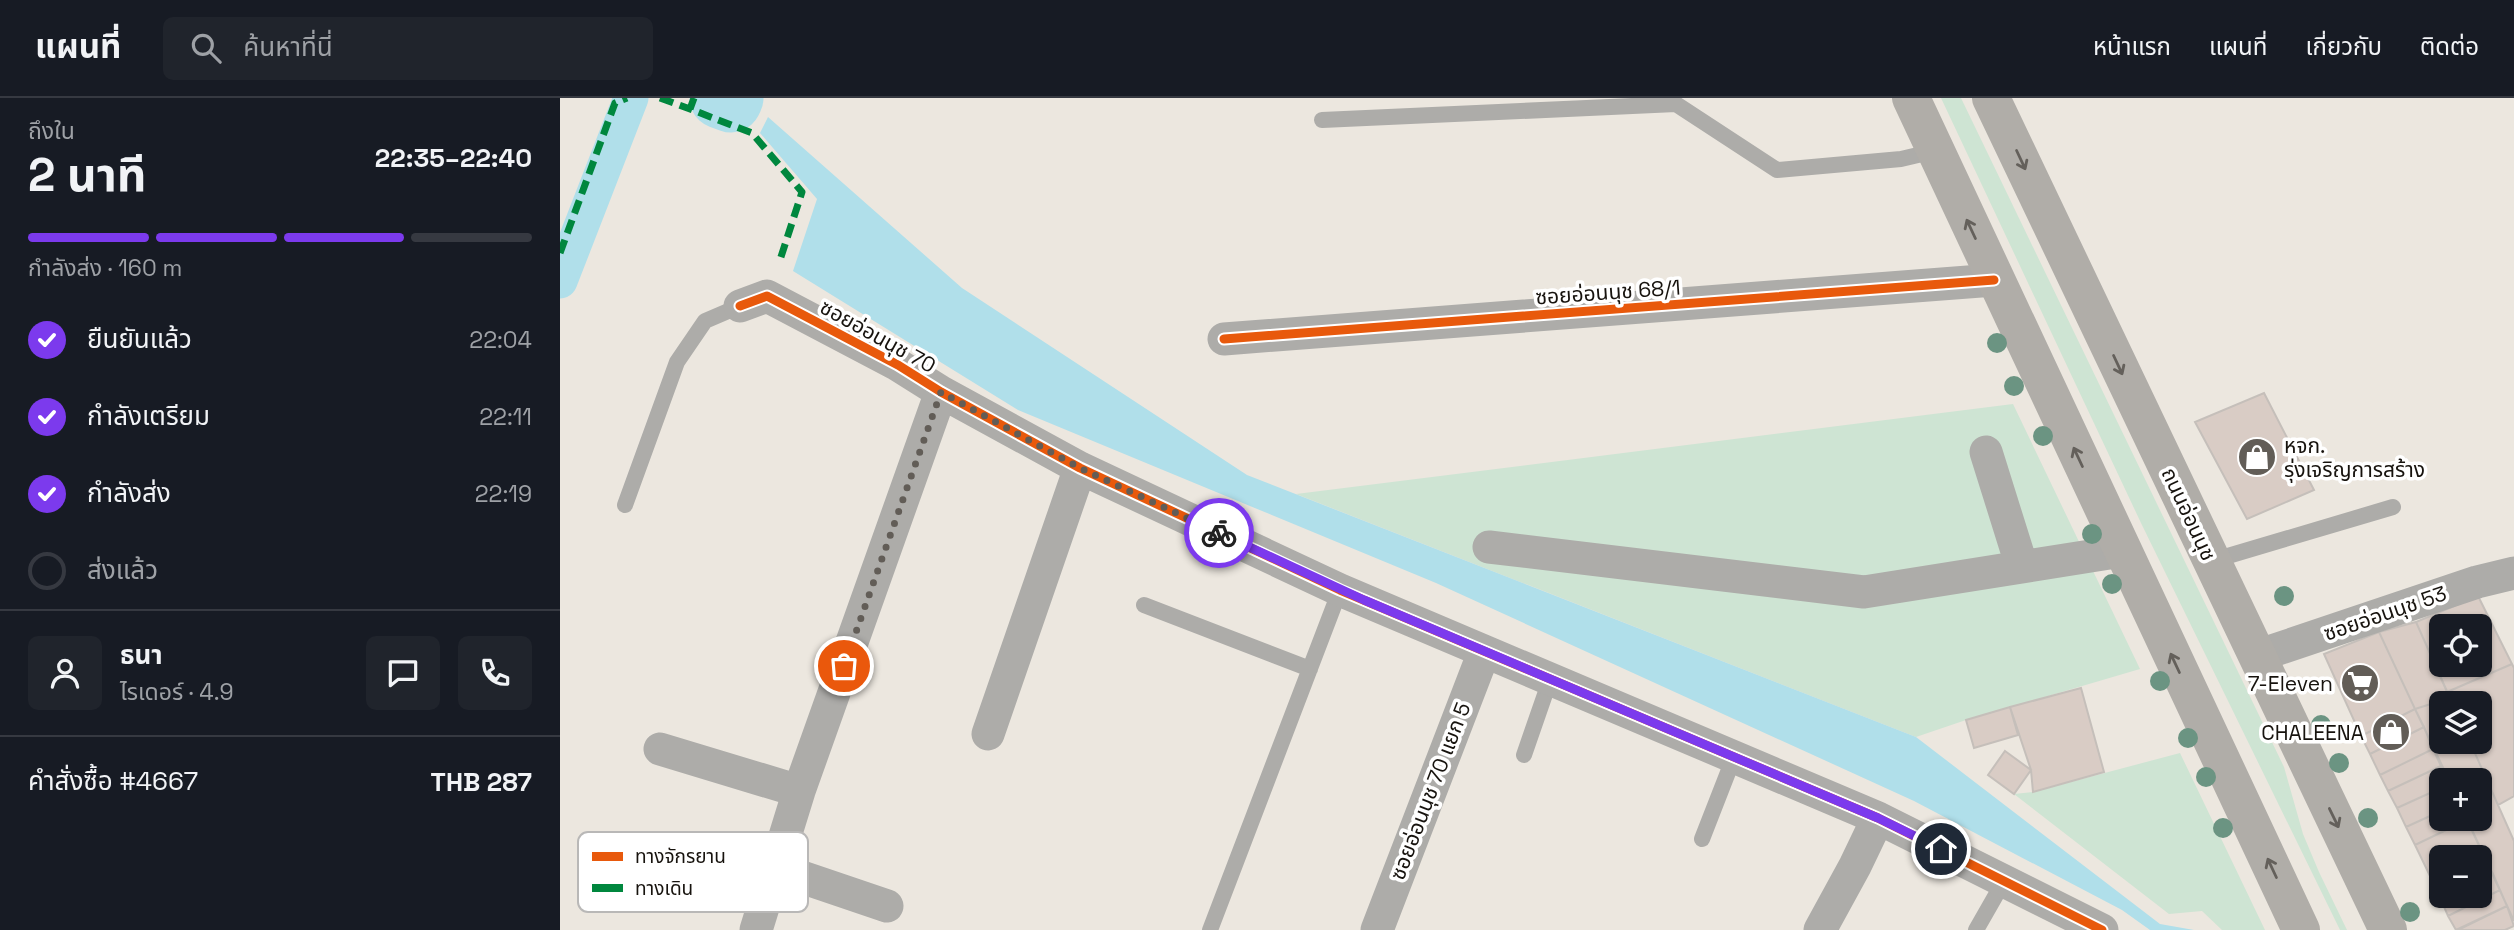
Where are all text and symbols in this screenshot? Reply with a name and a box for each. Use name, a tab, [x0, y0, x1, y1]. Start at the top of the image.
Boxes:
search box	[163, 17, 653, 80]
text: แผนที่	[35, 26, 121, 68]
icon: search	[187, 29, 225, 67]
text: ค้นหาที่นี่	[243, 30, 333, 64]
text: หน้าแรก	[2093, 31, 2171, 62]
text: แผนที่	[2209, 31, 2267, 62]
text: เกี่ยวกับ	[2305, 31, 2382, 62]
text: ติดต่อ	[2420, 31, 2479, 62]
text: ถึงใน	[28, 116, 75, 146]
text: 22:35–22:40	[375, 141, 532, 175]
text: 2 นาที	[28, 146, 146, 204]
one-way arrow	[2014, 149, 2028, 170]
one-way arrow	[1963, 218, 1976, 239]
text: กำลังส่ง · 160 m	[28, 253, 182, 283]
street label: ซอยอ่อนนุช 68/1	[1534, 273, 1682, 311]
street label: ซอยอ่อนนุช 70	[815, 293, 941, 379]
icon: check	[28, 321, 66, 359]
text: ยืนยันแล้ว	[87, 322, 192, 356]
text: 22:04	[469, 325, 532, 355]
one-way arrow	[2112, 354, 2126, 375]
icon: check	[28, 398, 66, 436]
text: กำลังเตรียม	[87, 399, 210, 433]
text: 22:11	[479, 402, 532, 432]
place label: หจก. รุ่งเจริญการสร้าง	[2284, 432, 2425, 483]
shop icon: หจก. รุ่งเจริญการสร้าง	[2236, 436, 2278, 478]
one-way arrow	[2070, 447, 2084, 468]
street label: ถนนอ่อนนุช	[2156, 463, 2222, 565]
icon: check	[28, 475, 66, 513]
text: กำลังส่ง	[87, 476, 171, 510]
text: 22:19	[475, 479, 532, 509]
courier	[1184, 498, 1254, 568]
icon: bike	[1200, 514, 1238, 552]
text: ส่งแล้ว	[87, 553, 158, 587]
street label: ซอยอ่อนนุช 53	[2320, 579, 2450, 647]
map controls	[2429, 614, 2492, 908]
button: locate	[2429, 614, 2492, 677]
button: person	[28, 636, 102, 710]
button: chat	[366, 636, 440, 710]
button: phone	[458, 636, 532, 710]
pin	[814, 636, 874, 696]
text: ธนา	[120, 638, 163, 672]
icon: bag	[825, 647, 863, 685]
one-way arrow	[2167, 652, 2180, 673]
supermarket icon: 7-Eleven	[2339, 662, 2381, 704]
place label: 7-Eleven	[2248, 670, 2333, 697]
text: ไรเดอร์ · 4.9	[120, 677, 234, 707]
button: layers	[2429, 691, 2492, 754]
street label: ซอยอ่อนนุช 70 แยก 5	[1384, 698, 1476, 884]
shop icon: CHALEENA	[2370, 711, 2412, 753]
place label: CHALEENA	[2261, 719, 2364, 746]
text: คำสั่งซื้อ #4667	[28, 764, 198, 798]
text: THB 287	[431, 765, 532, 799]
button: +	[2429, 768, 2492, 831]
one-way arrow	[2328, 807, 2342, 828]
pin	[1911, 819, 1971, 879]
icon: home	[1922, 830, 1960, 868]
legend	[578, 832, 808, 912]
text: ทางจักรยาน	[635, 844, 726, 869]
button: −	[2429, 845, 2492, 908]
one-way arrow	[2264, 858, 2278, 879]
text: ทางเดิน	[635, 876, 693, 901]

